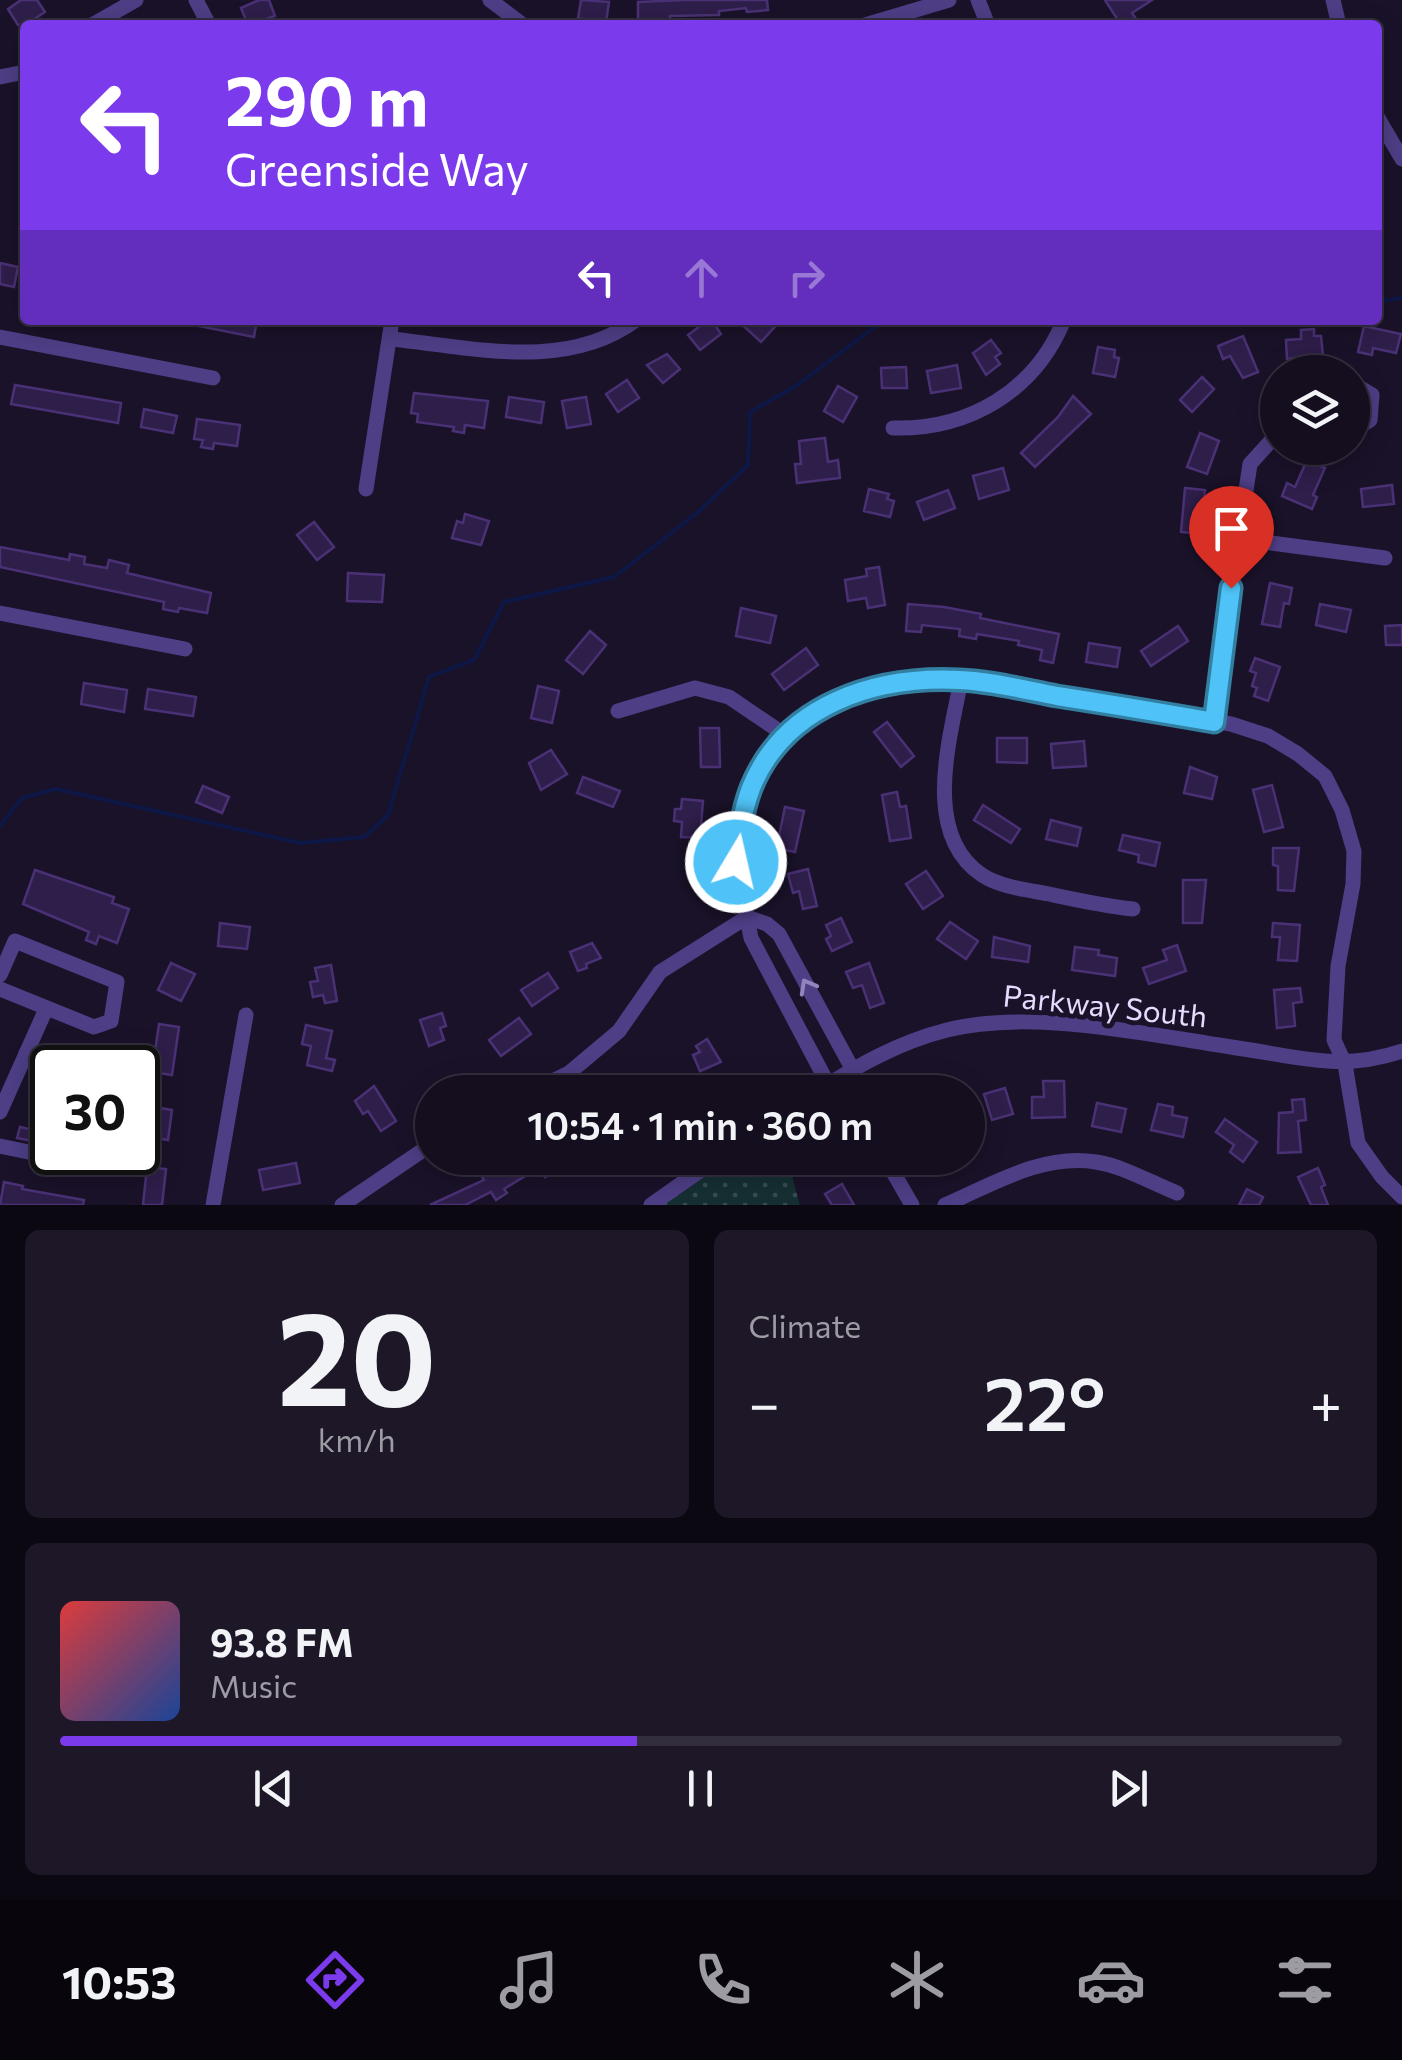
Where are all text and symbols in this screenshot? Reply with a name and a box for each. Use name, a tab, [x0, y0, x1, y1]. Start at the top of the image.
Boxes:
text: 290 m	[225, 55, 429, 140]
icon: left	[60, 60, 190, 190]
text: Greenside Way	[225, 140, 529, 195]
icon: left	[569, 250, 624, 305]
icon: ahead	[674, 250, 729, 305]
icon: right	[779, 250, 834, 305]
map controls	[1260, 355, 1370, 465]
button: layers	[1260, 355, 1370, 465]
pin	[1189, 486, 1274, 589]
icon: arrive	[1204, 501, 1259, 556]
position arrow	[684, 810, 788, 914]
street label: Parkway South	[1001, 975, 1209, 1034]
one-way arrow	[800, 978, 820, 996]
speed limit sign: 30	[30, 1045, 160, 1175]
text: 10:54 · 1 min · 360 m	[527, 1101, 873, 1148]
text: 20	[277, 1274, 437, 1433]
text: Climate	[749, 1305, 861, 1345]
text: 22°	[984, 1355, 1106, 1446]
text: −	[749, 1368, 780, 1435]
text: +	[1310, 1368, 1342, 1435]
text: km/h	[318, 1419, 396, 1459]
text: 93.8 FM	[210, 1618, 354, 1665]
text: Music	[210, 1665, 297, 1705]
icon: previous	[246, 1761, 301, 1816]
icon: pause	[673, 1761, 728, 1816]
icon: next	[1101, 1761, 1156, 1816]
icon: directions	[300, 1945, 370, 2015]
icon: music	[494, 1945, 564, 2015]
icon: phone	[688, 1945, 758, 2015]
icon: climate	[882, 1945, 952, 2015]
icon: car	[1076, 1945, 1146, 2015]
icon: filters	[1270, 1945, 1340, 2015]
text: 10:53	[62, 1953, 177, 2008]

